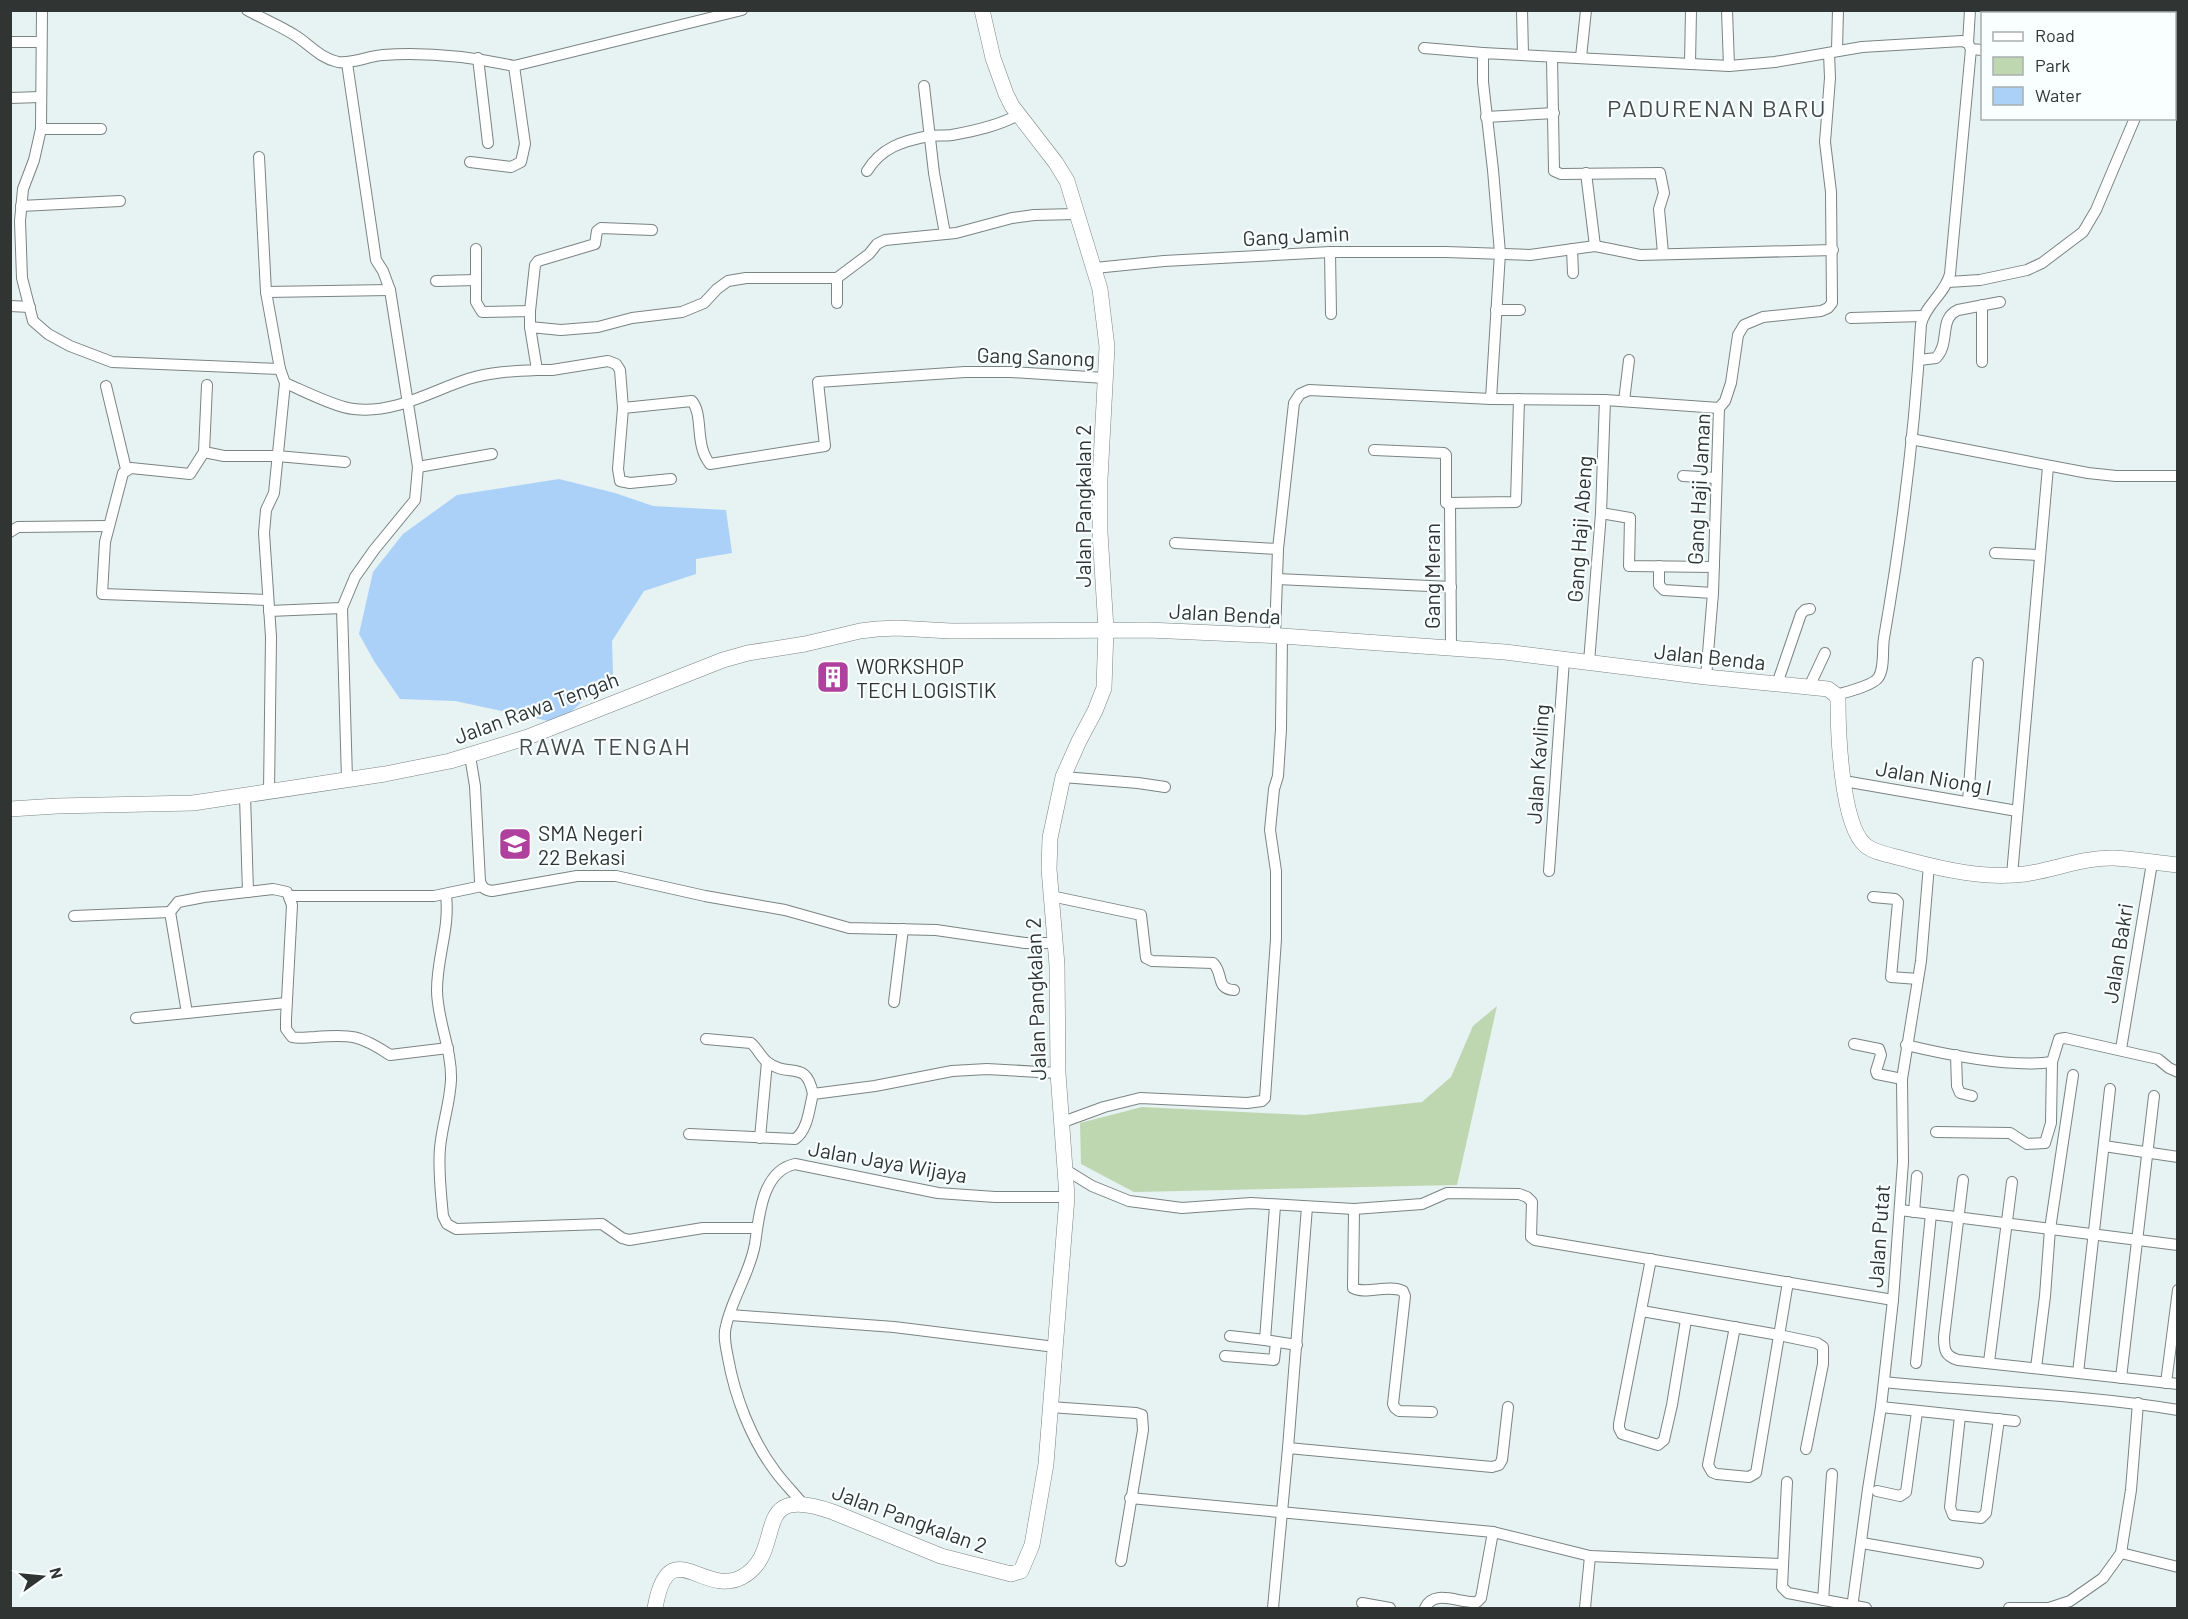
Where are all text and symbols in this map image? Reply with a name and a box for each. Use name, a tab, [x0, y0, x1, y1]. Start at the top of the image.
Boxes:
legend	[1981, 12, 2176, 120]
text: Road	[2035, 24, 2075, 46]
text: Park	[2035, 54, 2070, 76]
text: Water	[2035, 84, 2082, 106]
district label: PADURENAN BARU	[1607, 93, 1827, 122]
street label: Gang Jamin	[1242, 220, 1350, 250]
street label: Gang Sanong	[976, 341, 1096, 371]
street label: Gang Haji Jaman	[1682, 413, 1714, 565]
street label: Jalan Pangkalan 2	[1070, 425, 1095, 587]
street label: Gang Haji Abeng	[1561, 455, 1597, 603]
street label: Gang Meran	[1419, 523, 1444, 629]
street label: Jalan Benda	[1169, 598, 1281, 628]
street label: Jalan Benda	[1653, 638, 1767, 674]
place label: WORKSHOP TECH LOGISTIK	[856, 653, 997, 702]
building icon: WORKSHOP TECH LOGISTIK	[815, 659, 851, 695]
street label: Jalan Rawa Tengah	[450, 666, 622, 748]
street label: Jalan Kavling	[1520, 703, 1554, 825]
district label: RAWA TENGAH	[518, 731, 692, 760]
street label: Jalan Niong I	[1874, 755, 1994, 799]
place label: SMA Negeri 22 Bekasi	[538, 820, 643, 869]
school or university icon: SMA Negeri 22 Bekasi	[497, 826, 533, 862]
street label: Jalan Bakri	[2097, 901, 2137, 1005]
street label: Jalan Pangkalan 2	[1020, 917, 1050, 1081]
street label: Jalan Jaya Wijaya	[807, 1135, 969, 1187]
street label: Jalan Putat	[1862, 1183, 1894, 1289]
street label: Jalan Pangkalan 2	[829, 1478, 991, 1558]
north arrow	[12, 1547, 72, 1607]
text: N	[46, 1565, 68, 1581]

